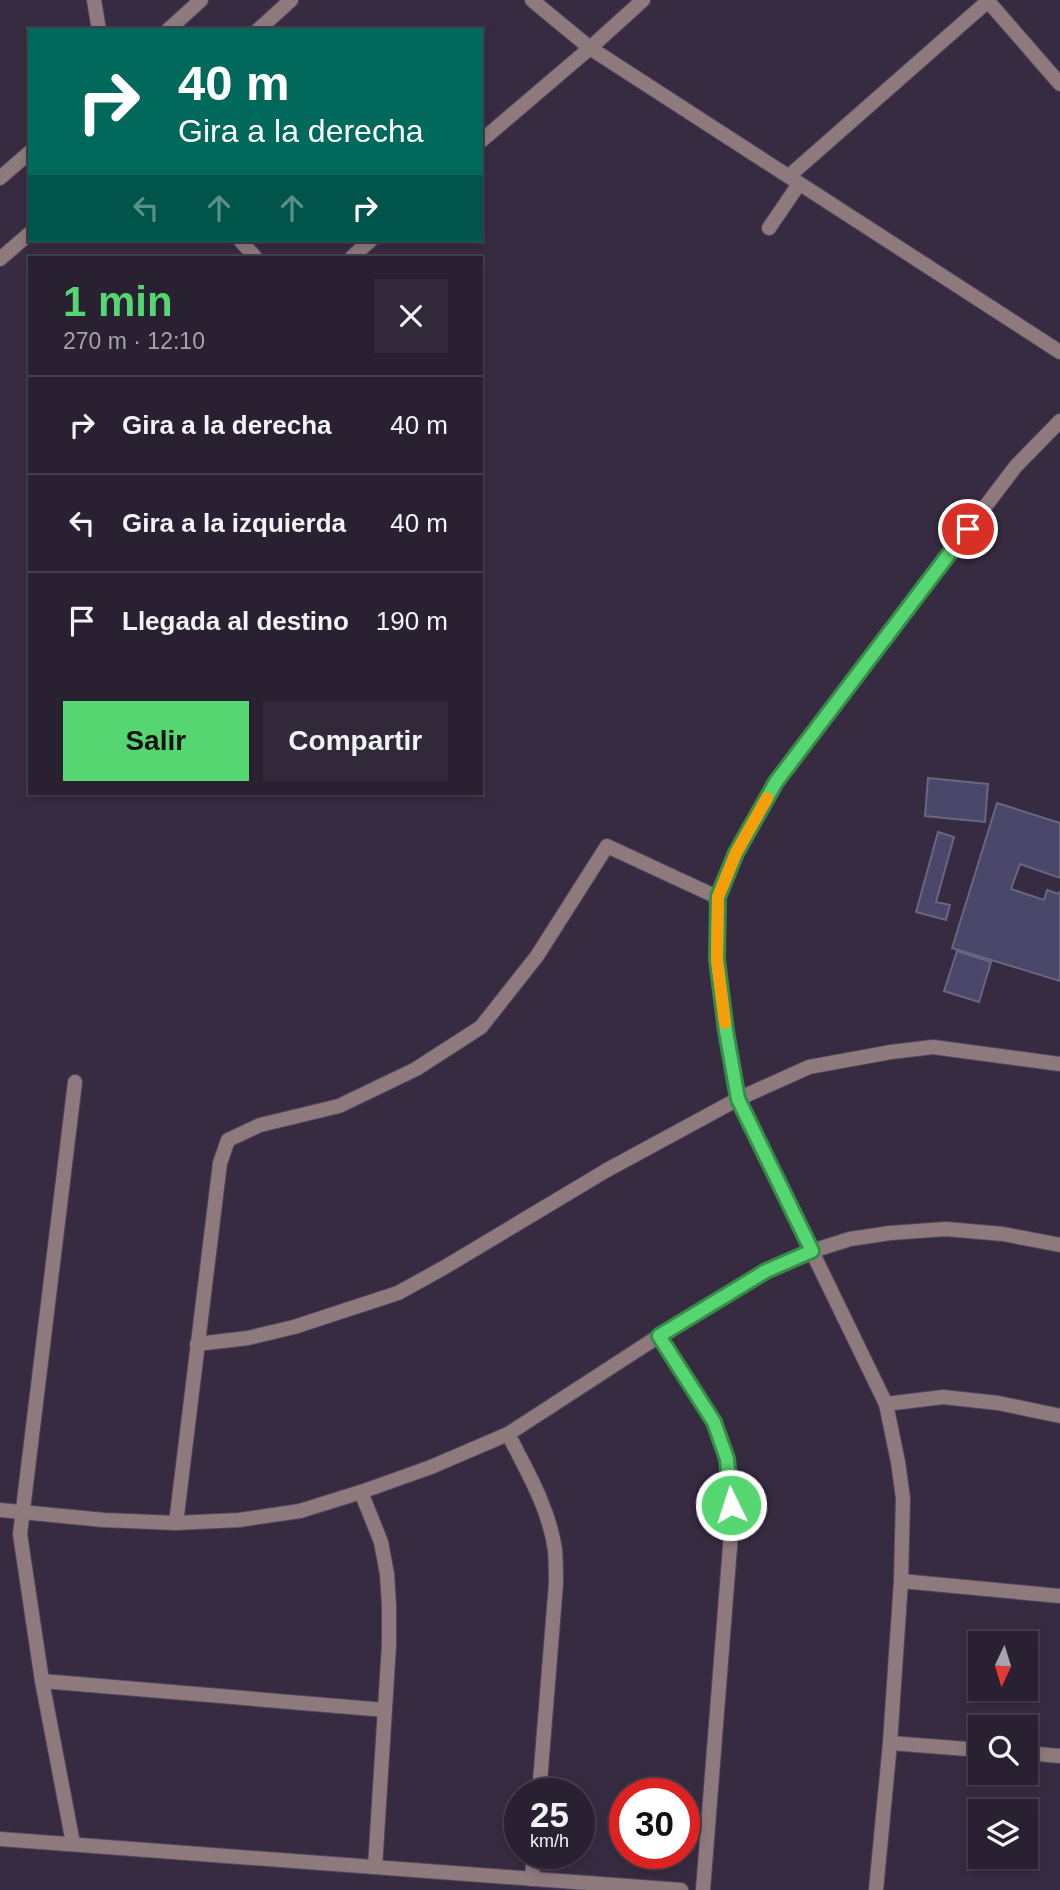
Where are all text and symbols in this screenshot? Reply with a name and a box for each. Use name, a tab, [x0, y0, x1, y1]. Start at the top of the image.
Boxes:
icon: right	[63, 56, 154, 147]
text: 40 m	[178, 56, 290, 110]
text: Gira a la derecha	[178, 113, 423, 149]
icon: left	[127, 189, 165, 227]
icon: ahead	[200, 189, 238, 227]
icon: ahead	[273, 189, 311, 227]
icon: right	[346, 189, 384, 227]
text: 1 min	[63, 278, 173, 325]
button: close	[374, 279, 448, 353]
text: 270 m · 12:10	[63, 328, 205, 354]
icon: right	[63, 406, 101, 444]
text: Gira a la derecha	[122, 410, 332, 440]
text: 40 m	[390, 410, 448, 440]
pin	[938, 499, 998, 559]
icon: left	[63, 504, 101, 542]
text: Gira a la izquierda	[122, 508, 346, 538]
text: 40 m	[390, 508, 448, 538]
icon: arrive	[949, 510, 987, 548]
icon: arrive	[63, 602, 101, 640]
text: Llegada al destino	[122, 606, 349, 636]
text: 190 m	[376, 606, 448, 636]
button: Salir	[63, 701, 249, 781]
button: Compartir	[263, 701, 448, 781]
position arrow	[694, 1468, 768, 1542]
north arrow	[968, 1631, 1038, 1701]
map controls	[968, 1631, 1038, 1869]
button: search	[968, 1715, 1038, 1785]
speed limit sign: 30	[609, 1778, 700, 1869]
text: 25	[530, 1795, 569, 1834]
button: layers	[968, 1799, 1038, 1869]
text: km/h	[530, 1831, 569, 1851]

